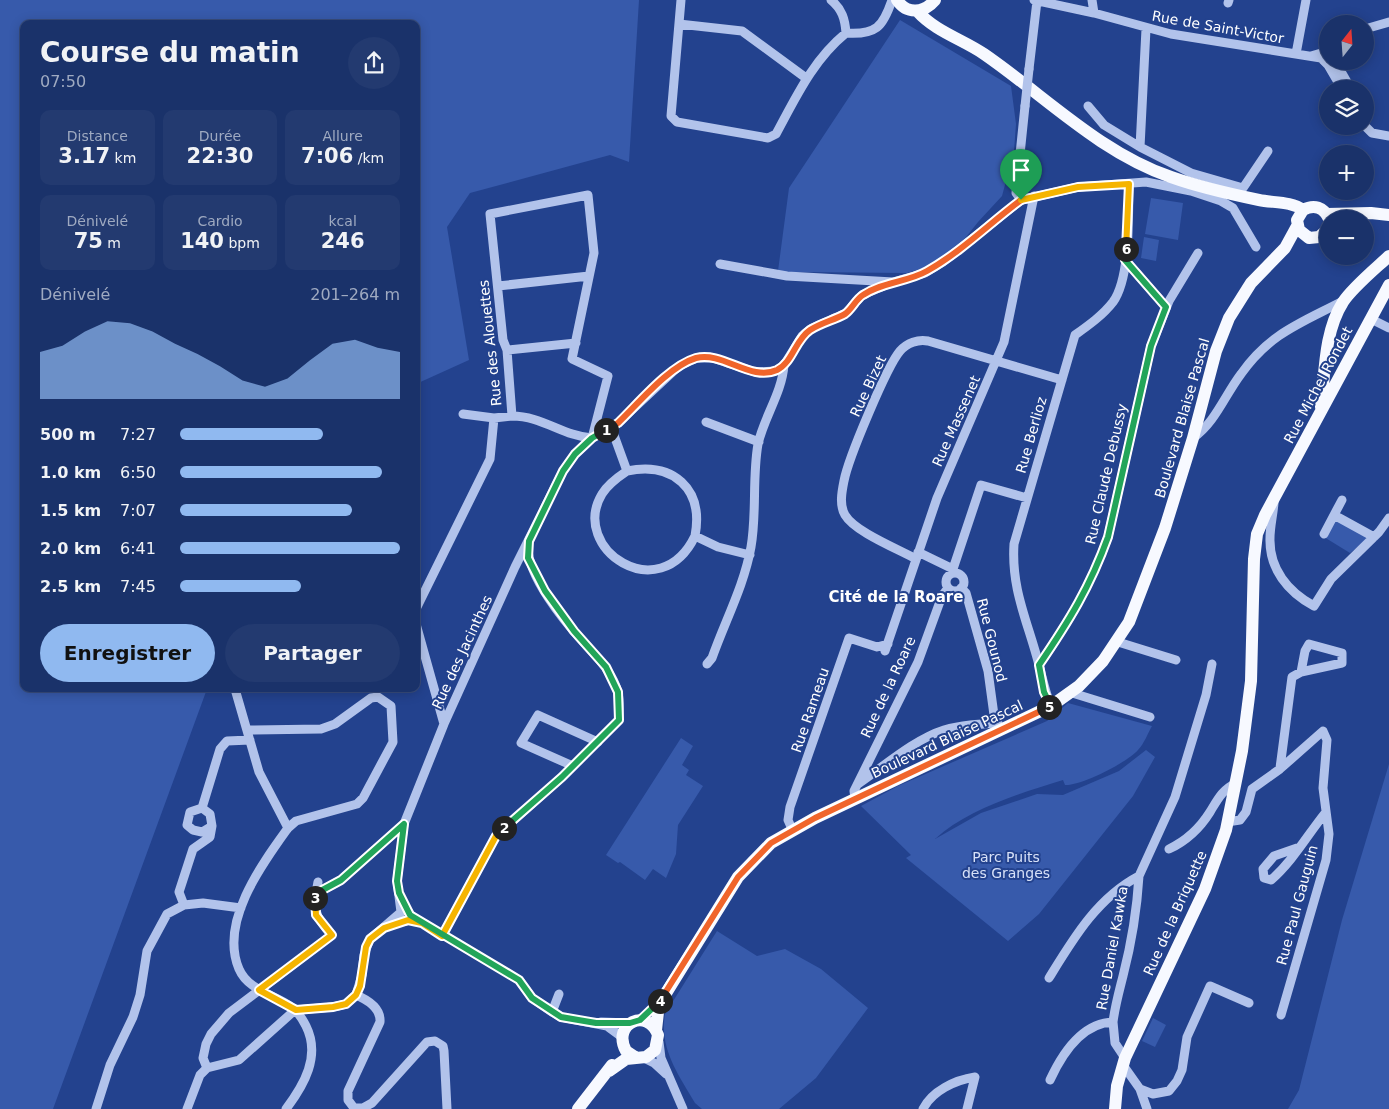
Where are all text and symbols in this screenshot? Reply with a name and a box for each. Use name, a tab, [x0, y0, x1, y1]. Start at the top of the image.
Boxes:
street label: Rue de Saint-Victor	[1151, 8, 1285, 47]
north arrow	[1319, 15, 1374, 70]
map controls	[1319, 15, 1374, 265]
text: Course du matin	[40, 36, 300, 69]
button: share	[348, 37, 400, 89]
text: 07:50	[40, 72, 86, 91]
button: layers	[1319, 80, 1374, 135]
text: Distance	[67, 128, 128, 144]
text: Durée	[199, 128, 241, 144]
text: Allure	[323, 128, 363, 144]
text: 3.17	[58, 144, 110, 168]
text: 22:30	[187, 144, 253, 168]
text: 7:06	[301, 144, 353, 168]
button: +	[1319, 145, 1374, 200]
pin	[1000, 149, 1042, 200]
text: km	[110, 150, 136, 166]
text: /km	[353, 150, 384, 166]
icon: arrive	[1007, 156, 1035, 184]
button: −	[1319, 210, 1374, 265]
text: Dénivelé	[67, 213, 128, 229]
text: Cardio	[197, 213, 243, 229]
text: kcal	[329, 213, 357, 229]
text: 75	[74, 229, 103, 253]
text: 140	[180, 229, 224, 253]
text: 246	[321, 229, 365, 253]
text: m	[103, 235, 121, 251]
text: bpm	[224, 235, 260, 251]
pin: 6	[1114, 236, 1138, 262]
text: 6	[1122, 241, 1131, 257]
street label: Rue des Alouettes	[475, 279, 505, 407]
text: Dénivelé	[40, 285, 110, 304]
text: 201–264 m	[310, 285, 400, 304]
street label: Rue Michel Rondet	[1280, 323, 1356, 446]
street label: Boulevard Blaise Pascal	[1152, 336, 1212, 500]
street label: Rue Bizet	[847, 352, 889, 419]
street label: Rue Massenet	[929, 373, 983, 469]
street label: Rue Berlioz	[1012, 395, 1050, 475]
street label: Rue Claude Debussy	[1082, 402, 1130, 546]
pin: 1	[594, 418, 618, 442]
text: 1	[602, 422, 611, 438]
text: 500 m	[40, 425, 96, 444]
text: 7:27	[120, 425, 156, 444]
text: 1.0 km	[40, 463, 101, 482]
text: 6:50	[120, 463, 156, 482]
text: 1.5 km	[40, 501, 101, 520]
text: 7:07	[120, 501, 156, 520]
text: 2.0 km	[40, 539, 101, 558]
text: 6:41	[120, 539, 156, 558]
text: 2.5 km	[40, 577, 101, 596]
text: 7:45	[120, 577, 156, 596]
district label: Cité de la Roare	[829, 588, 963, 606]
street label: Rue des Jacinthes	[429, 593, 495, 711]
street label: Rue Gounod	[974, 597, 1010, 683]
button: Enregistrer	[40, 624, 215, 682]
button: Partager	[225, 624, 400, 682]
street label: Rue de la Roare	[857, 634, 919, 740]
street label: Rue Rameau	[788, 665, 832, 755]
pin: 5	[1036, 694, 1062, 720]
street label: Boulevard Blaise Pascal	[869, 697, 1025, 781]
text: 5	[1045, 699, 1054, 715]
pin: 2	[492, 816, 516, 840]
text: 2	[500, 820, 509, 836]
street label: Rue Paul Gauguin	[1273, 843, 1321, 967]
street label: Rue de la Briquette	[1140, 848, 1210, 978]
park label: Parc Puits des Granges	[962, 849, 1050, 881]
street label: Rue Daniel Kawka	[1093, 885, 1131, 1011]
pin: 3	[302, 886, 328, 910]
text: 3	[311, 890, 320, 906]
pin: 4	[648, 988, 672, 1014]
text: 4	[656, 993, 665, 1009]

